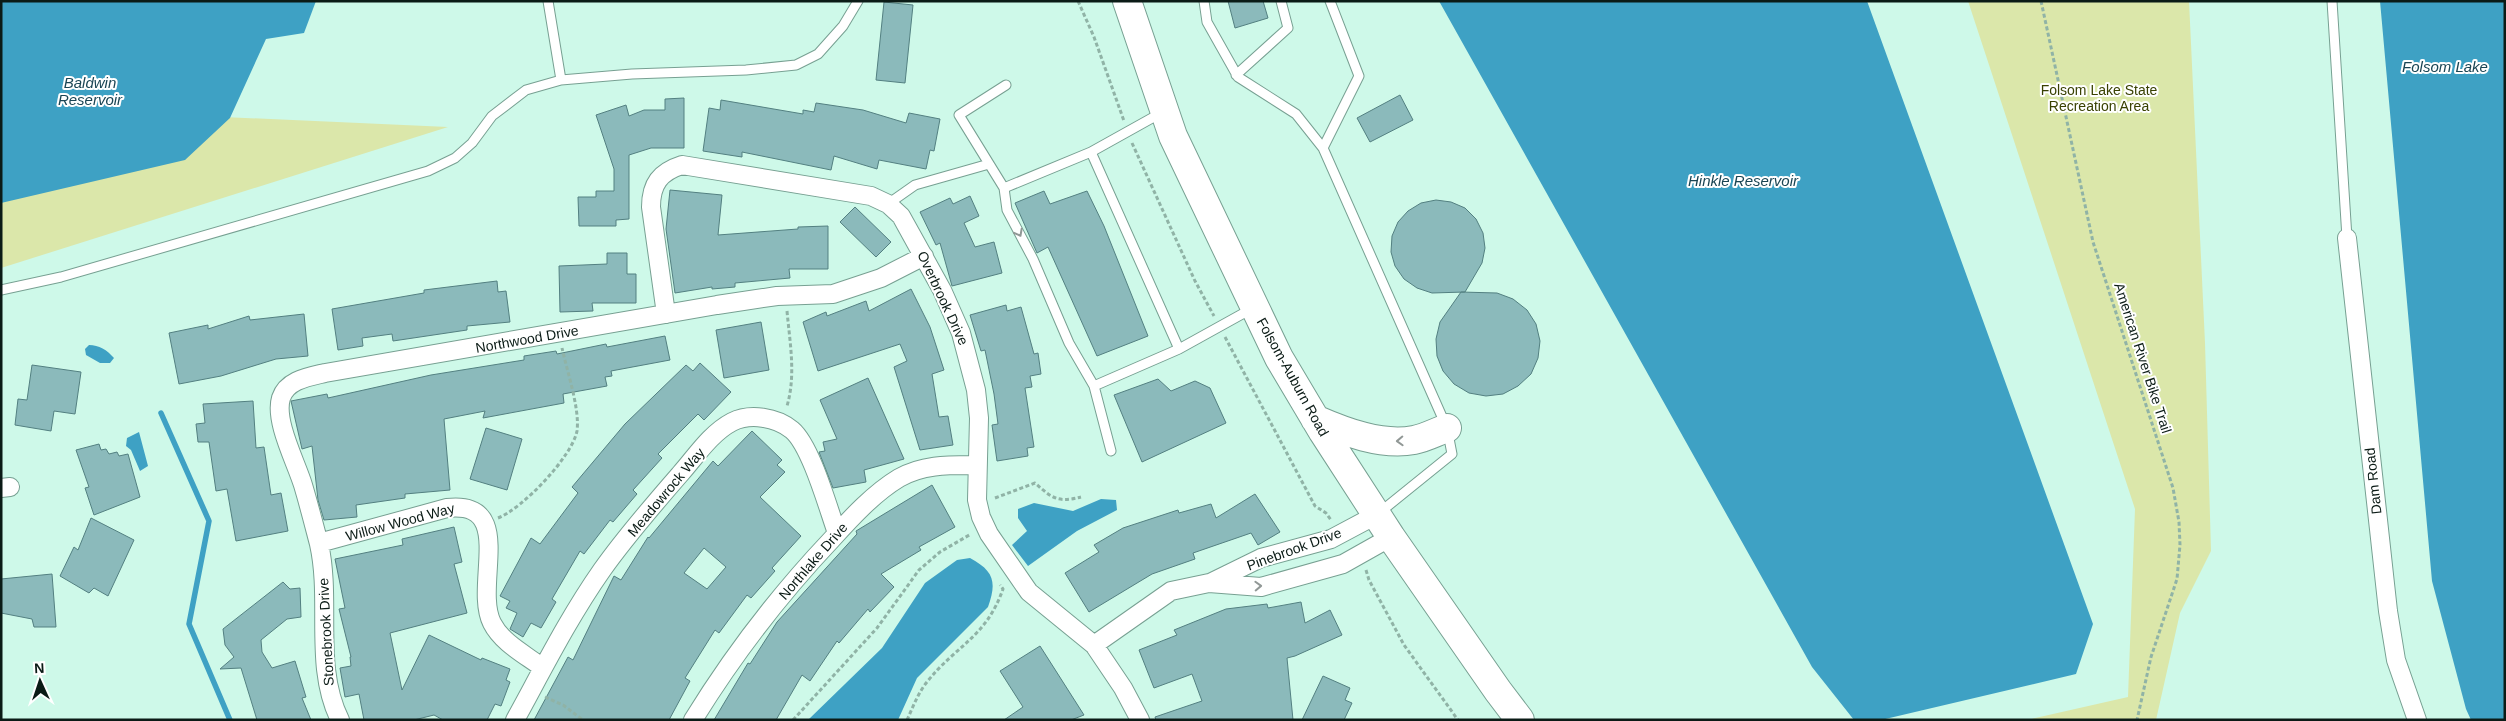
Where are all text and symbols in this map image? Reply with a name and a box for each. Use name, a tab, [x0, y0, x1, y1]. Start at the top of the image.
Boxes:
water label: Folsom Lake	[2402, 58, 2488, 75]
water label: Baldwin Reservoir	[58, 74, 123, 108]
park label: Folsom Lake State Recreation Area	[2041, 82, 2158, 114]
water label: Hinkle Reservoir	[1688, 172, 1799, 189]
one-way arrow	[1013, 228, 1023, 237]
street label: Overbrook Drive	[914, 248, 972, 348]
street label: American River Bike Trail	[2111, 281, 2175, 435]
street label: Folsom-Auburn Road	[1254, 315, 1332, 439]
street label: Northwood Drive	[474, 322, 580, 356]
one-way arrow	[1396, 435, 1404, 446]
street label: Meadowrock Way	[624, 444, 708, 540]
street label: Dam Road	[2362, 447, 2384, 515]
street label: Willow Wood Way	[344, 500, 456, 544]
street label: Northlake Drive	[775, 519, 851, 603]
street label: Pinebrook Drive	[1244, 524, 1344, 574]
street label: Stonebrook Drive	[315, 577, 337, 686]
one-way arrow	[1254, 580, 1262, 591]
north arrow	[15, 656, 65, 706]
text: N	[34, 660, 45, 676]

